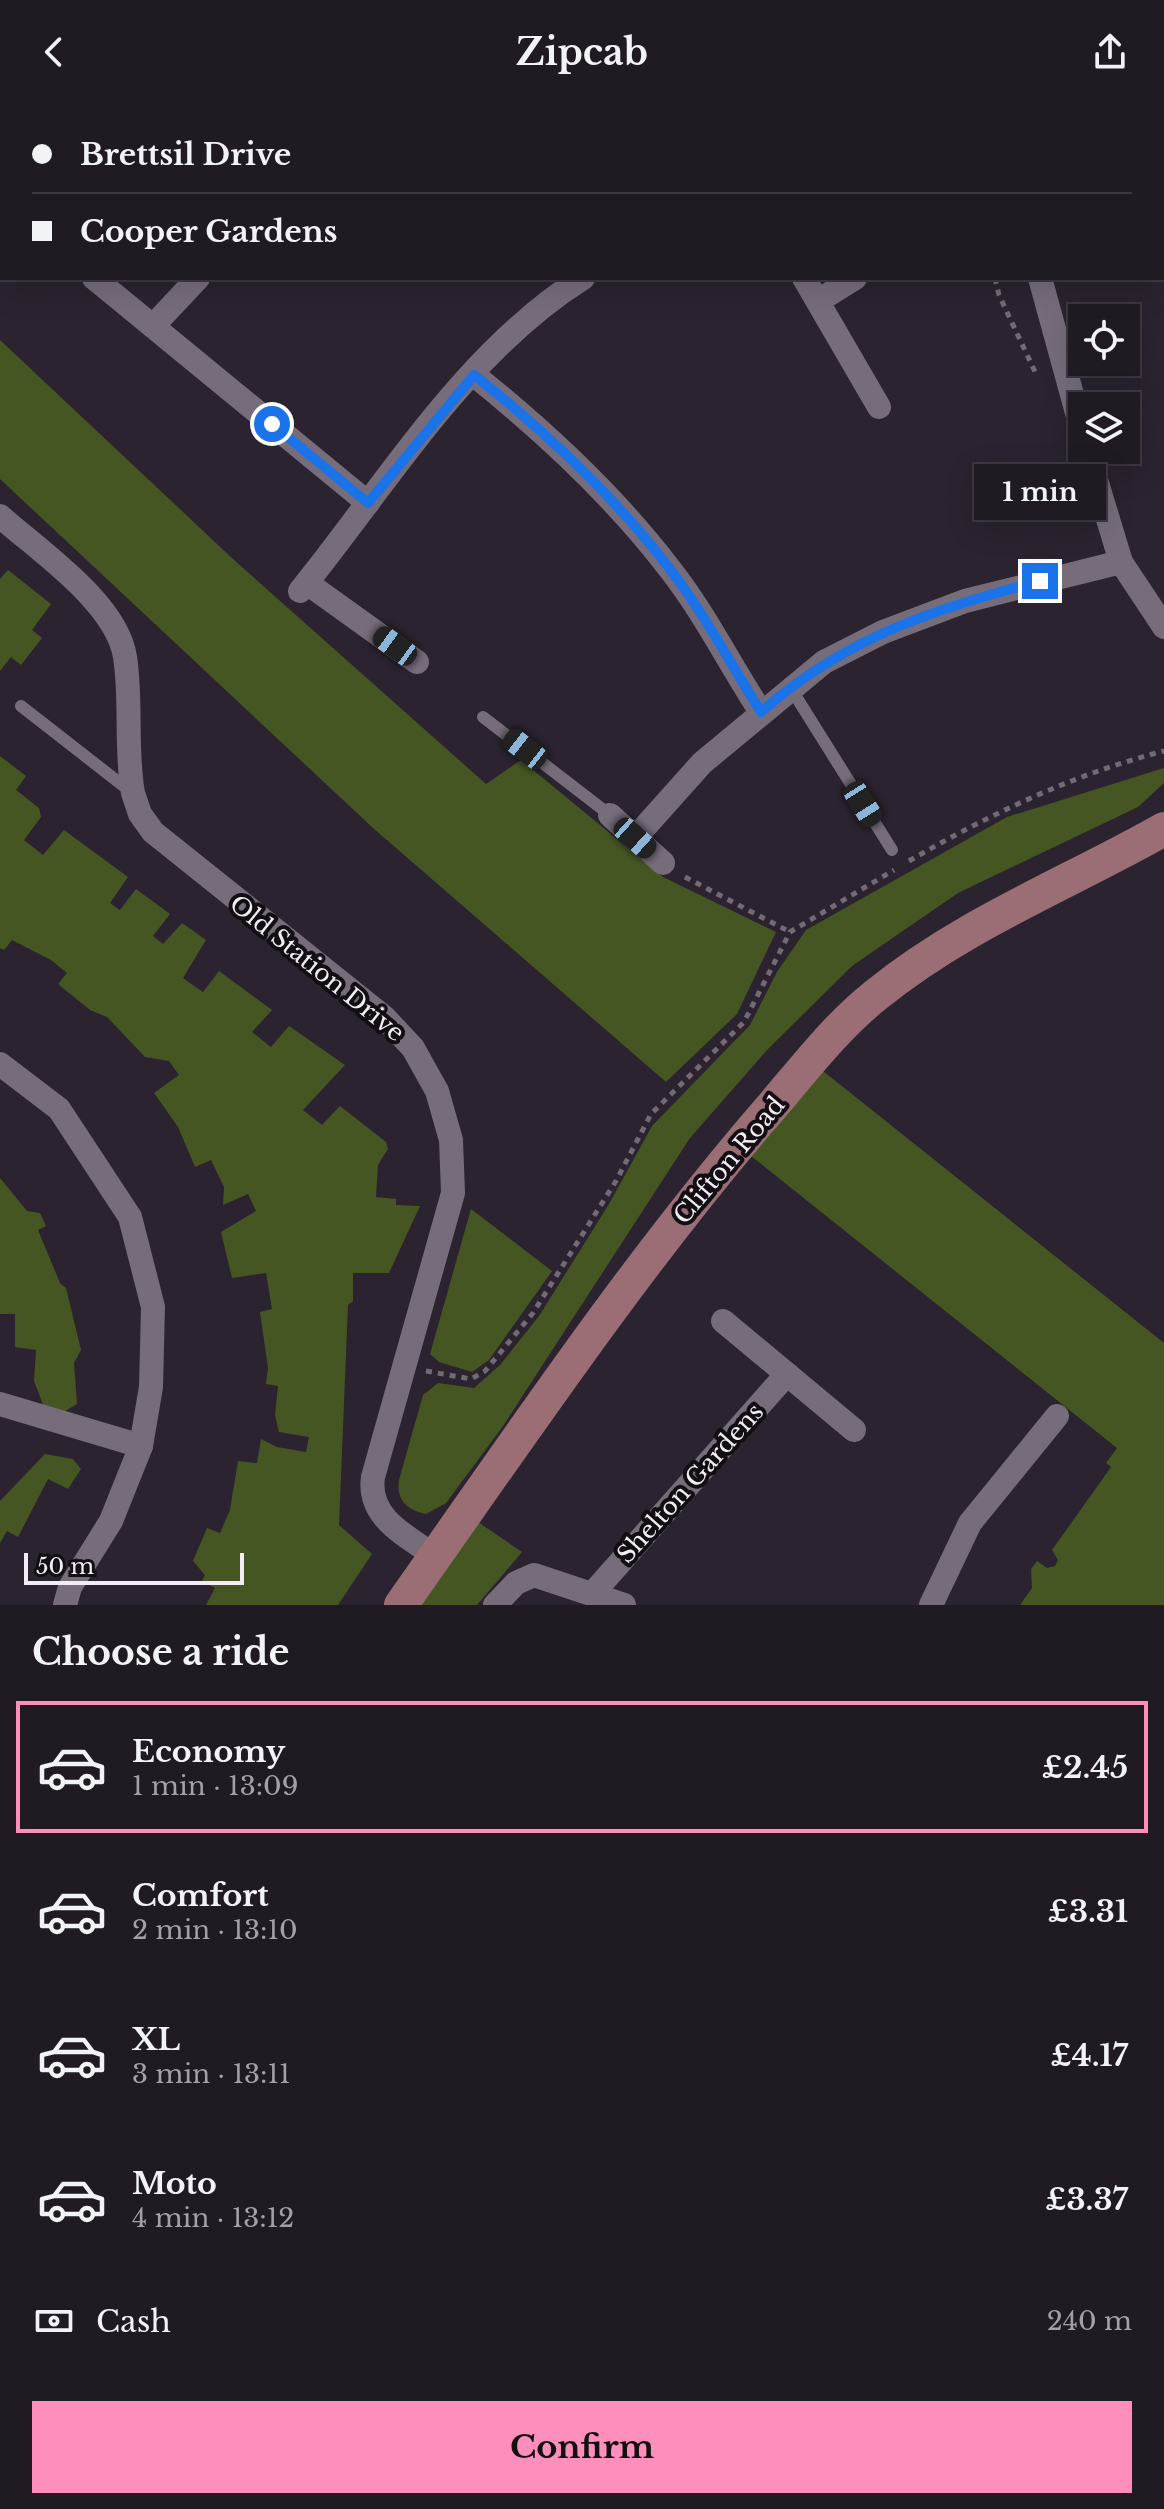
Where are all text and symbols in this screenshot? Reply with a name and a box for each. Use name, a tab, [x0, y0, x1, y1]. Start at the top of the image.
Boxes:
icon: back	[32, 30, 76, 74]
text: Zipcab	[516, 30, 648, 75]
icon: share	[1088, 30, 1132, 74]
text: Brettsil Drive	[80, 136, 291, 173]
text: Cooper Gardens	[80, 213, 338, 250]
map controls	[1068, 304, 1140, 464]
button: locate	[1068, 304, 1140, 376]
button: layers	[1068, 392, 1140, 464]
route start	[254, 406, 290, 442]
callout: 1 min	[974, 465, 1106, 521]
text: 1 min	[1002, 476, 1078, 508]
route end	[1022, 563, 1058, 599]
car	[369, 622, 421, 670]
car	[499, 725, 551, 773]
car	[840, 777, 886, 831]
car	[609, 813, 661, 863]
street label: Old Station Drive	[224, 889, 410, 1047]
street label: Clifton Road	[667, 1090, 791, 1230]
street label: Shelton Gardens	[611, 1397, 769, 1569]
scale bar	[24, 1549, 244, 1585]
text: 50 m	[36, 1553, 94, 1580]
text: Choose a ride	[32, 1630, 289, 1675]
icon: car	[36, 1731, 108, 1803]
text: Economy	[132, 1733, 285, 1770]
text: £2.45	[1042, 1749, 1128, 1786]
text: 1 min · 13:09	[132, 1770, 298, 1802]
icon: car	[36, 1875, 108, 1947]
text: Comfort	[132, 1877, 269, 1914]
text: £3.31	[1048, 1893, 1128, 1930]
text: 2 min · 13:10	[132, 1914, 298, 1946]
icon: car	[36, 2019, 108, 2091]
text: XL	[132, 2021, 180, 2058]
text: £4.17	[1050, 2037, 1128, 2074]
text: 3 min · 13:11	[132, 2058, 291, 2090]
icon: car	[36, 2163, 108, 2235]
text: Moto	[132, 2165, 217, 2202]
text: £3.37	[1045, 2181, 1128, 2218]
text: 4 min · 13:12	[132, 2202, 294, 2234]
icon: cash	[32, 2299, 76, 2343]
text: Cash	[96, 2303, 171, 2340]
text: 240 m	[1047, 2305, 1132, 2337]
button: Confirm	[32, 2401, 1132, 2493]

